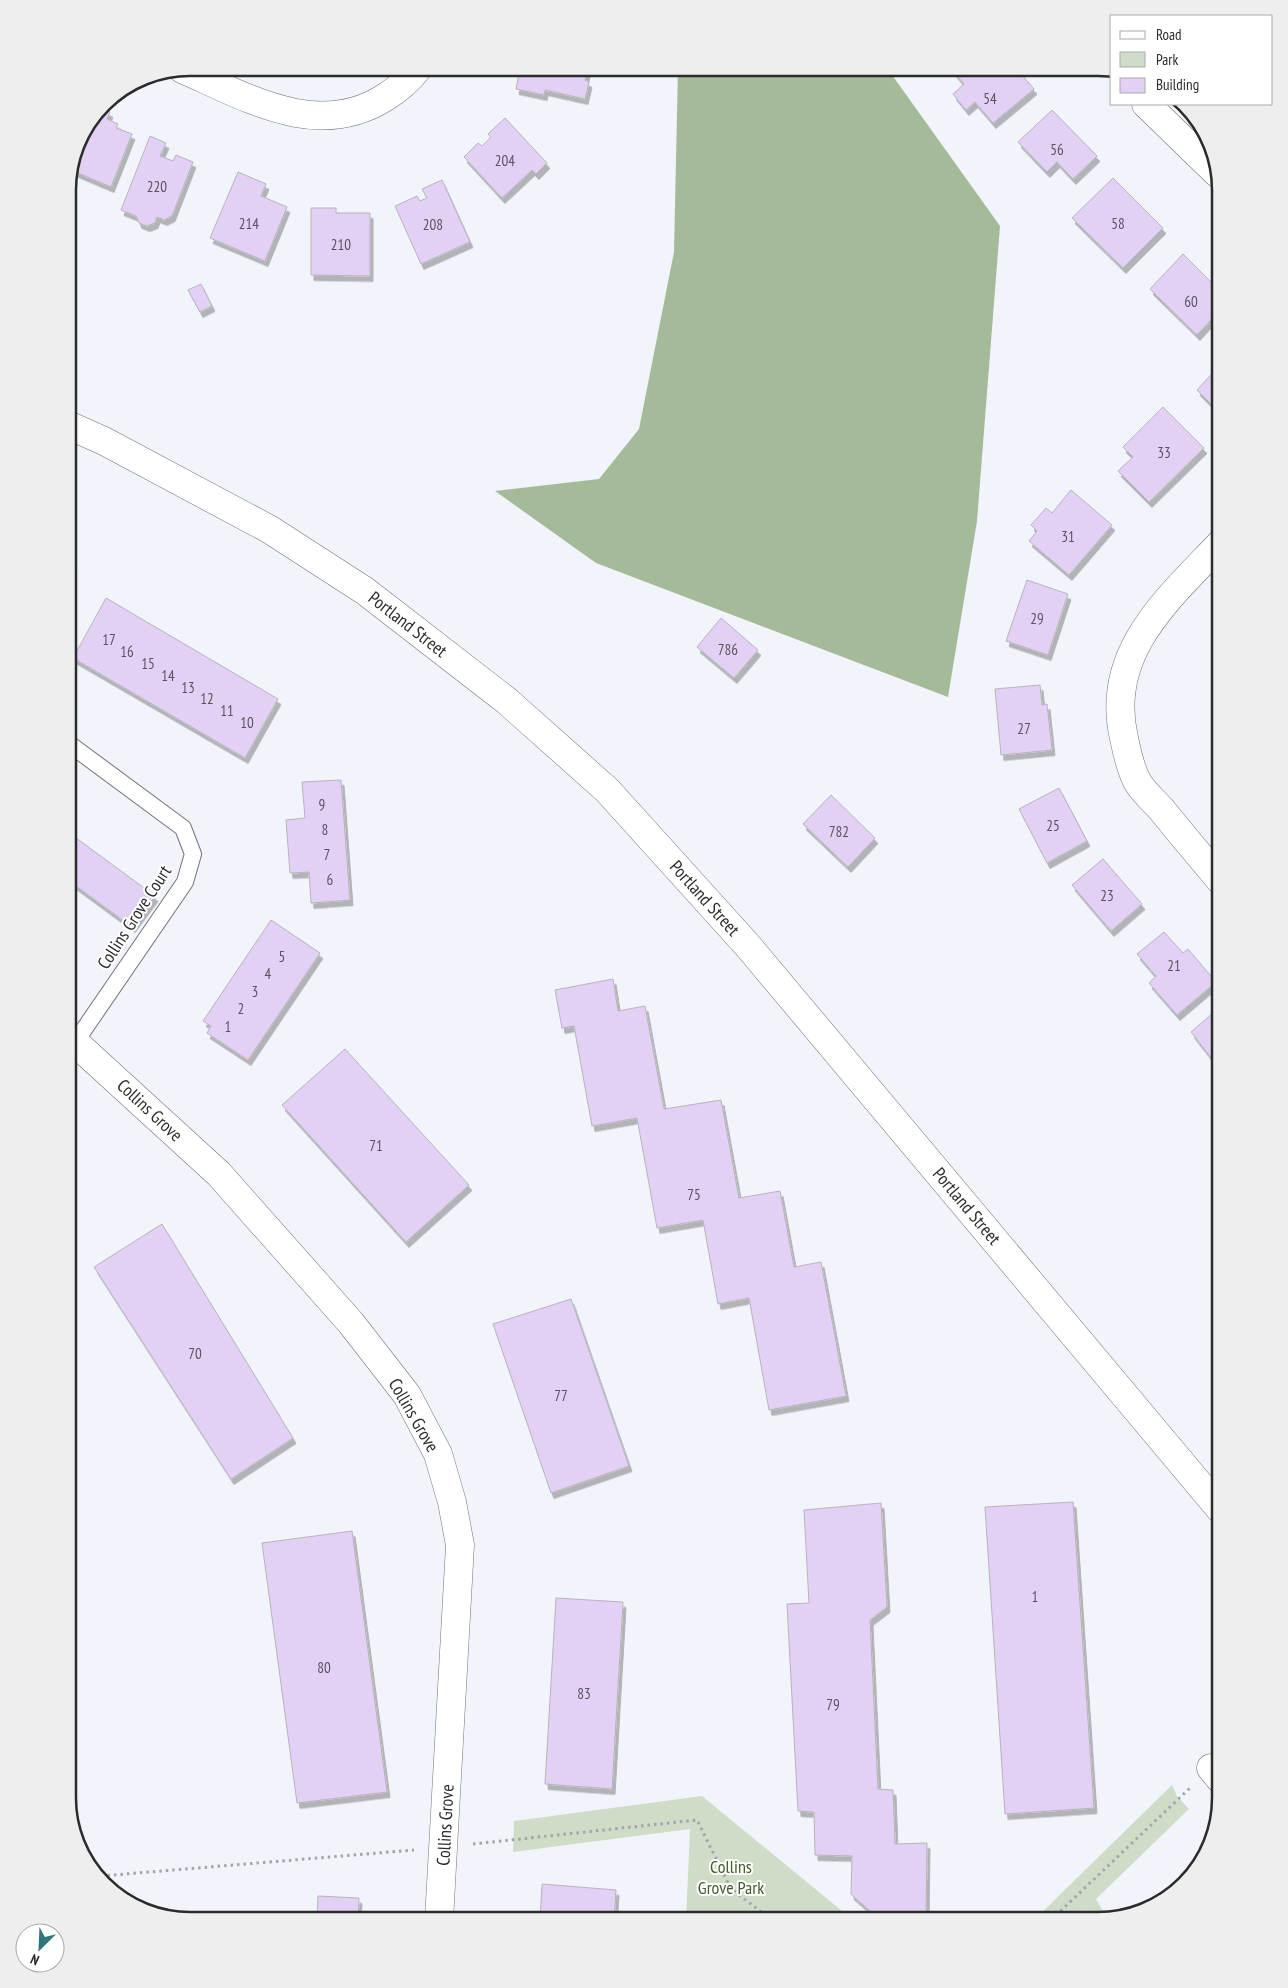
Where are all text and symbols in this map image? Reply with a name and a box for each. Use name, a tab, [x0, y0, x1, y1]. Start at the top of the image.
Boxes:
legend	[1110, 15, 1273, 105]
text: Road	[1156, 25, 1182, 44]
text: Park	[1156, 50, 1178, 69]
text: Building	[1156, 75, 1199, 94]
house number: 54	[983, 89, 997, 108]
house number: 56	[1050, 140, 1064, 159]
house number: 204	[495, 151, 515, 170]
house number: 220	[147, 177, 167, 196]
house number: 214	[239, 214, 259, 233]
house number: 58	[1111, 214, 1125, 233]
house number: 208	[423, 215, 443, 234]
house number: 210	[331, 235, 351, 254]
house number: 60	[1184, 292, 1198, 311]
house number: 33	[1157, 443, 1171, 462]
house number: 31	[1061, 527, 1075, 546]
street label: Portland Street	[364, 586, 452, 662]
house number: 29	[1030, 609, 1044, 628]
house number: 17	[102, 630, 116, 649]
house number: 786	[718, 640, 738, 659]
house number: 16	[120, 642, 134, 661]
house number: 15	[141, 654, 155, 673]
house number: 14	[161, 666, 175, 685]
house number: 13	[181, 678, 195, 697]
house number: 12	[200, 689, 214, 708]
house number: 11	[220, 701, 234, 720]
house number: 10	[240, 713, 254, 732]
house number: 27	[1017, 719, 1031, 738]
house number: 9	[319, 795, 325, 814]
house number: 25	[1046, 816, 1060, 835]
house number: 8	[322, 820, 328, 839]
house number: 782	[829, 822, 849, 841]
house number: 7	[324, 845, 330, 864]
street label: Portland Street	[665, 855, 745, 941]
street label: Collins Grove Court	[92, 861, 176, 973]
house number: 6	[327, 870, 334, 889]
house number: 23	[1100, 886, 1114, 905]
house number: 5	[279, 947, 285, 966]
house number: 21	[1167, 956, 1181, 975]
house number: 4	[265, 964, 272, 983]
house number: 3	[252, 982, 258, 1001]
house number: 2	[238, 999, 244, 1018]
house number: 1	[225, 1017, 231, 1036]
street label: Collins Grove	[112, 1074, 188, 1146]
house number: 71	[369, 1136, 383, 1155]
street label: Portland Street	[928, 1163, 1006, 1249]
house number: 75	[687, 1185, 701, 1204]
house number: 70	[188, 1344, 202, 1363]
street label: Collins Grove	[384, 1374, 444, 1456]
house number: 77	[554, 1386, 568, 1405]
house number: 1	[1032, 1587, 1038, 1606]
house number: 80	[317, 1658, 331, 1677]
house number: 83	[577, 1684, 591, 1703]
house number: 79	[826, 1695, 840, 1714]
street label: Collins Grove	[431, 1784, 459, 1866]
park label: Collins Grove Park	[698, 1855, 764, 1899]
north arrow	[15, 1923, 65, 1973]
text: N	[28, 1950, 42, 1970]

